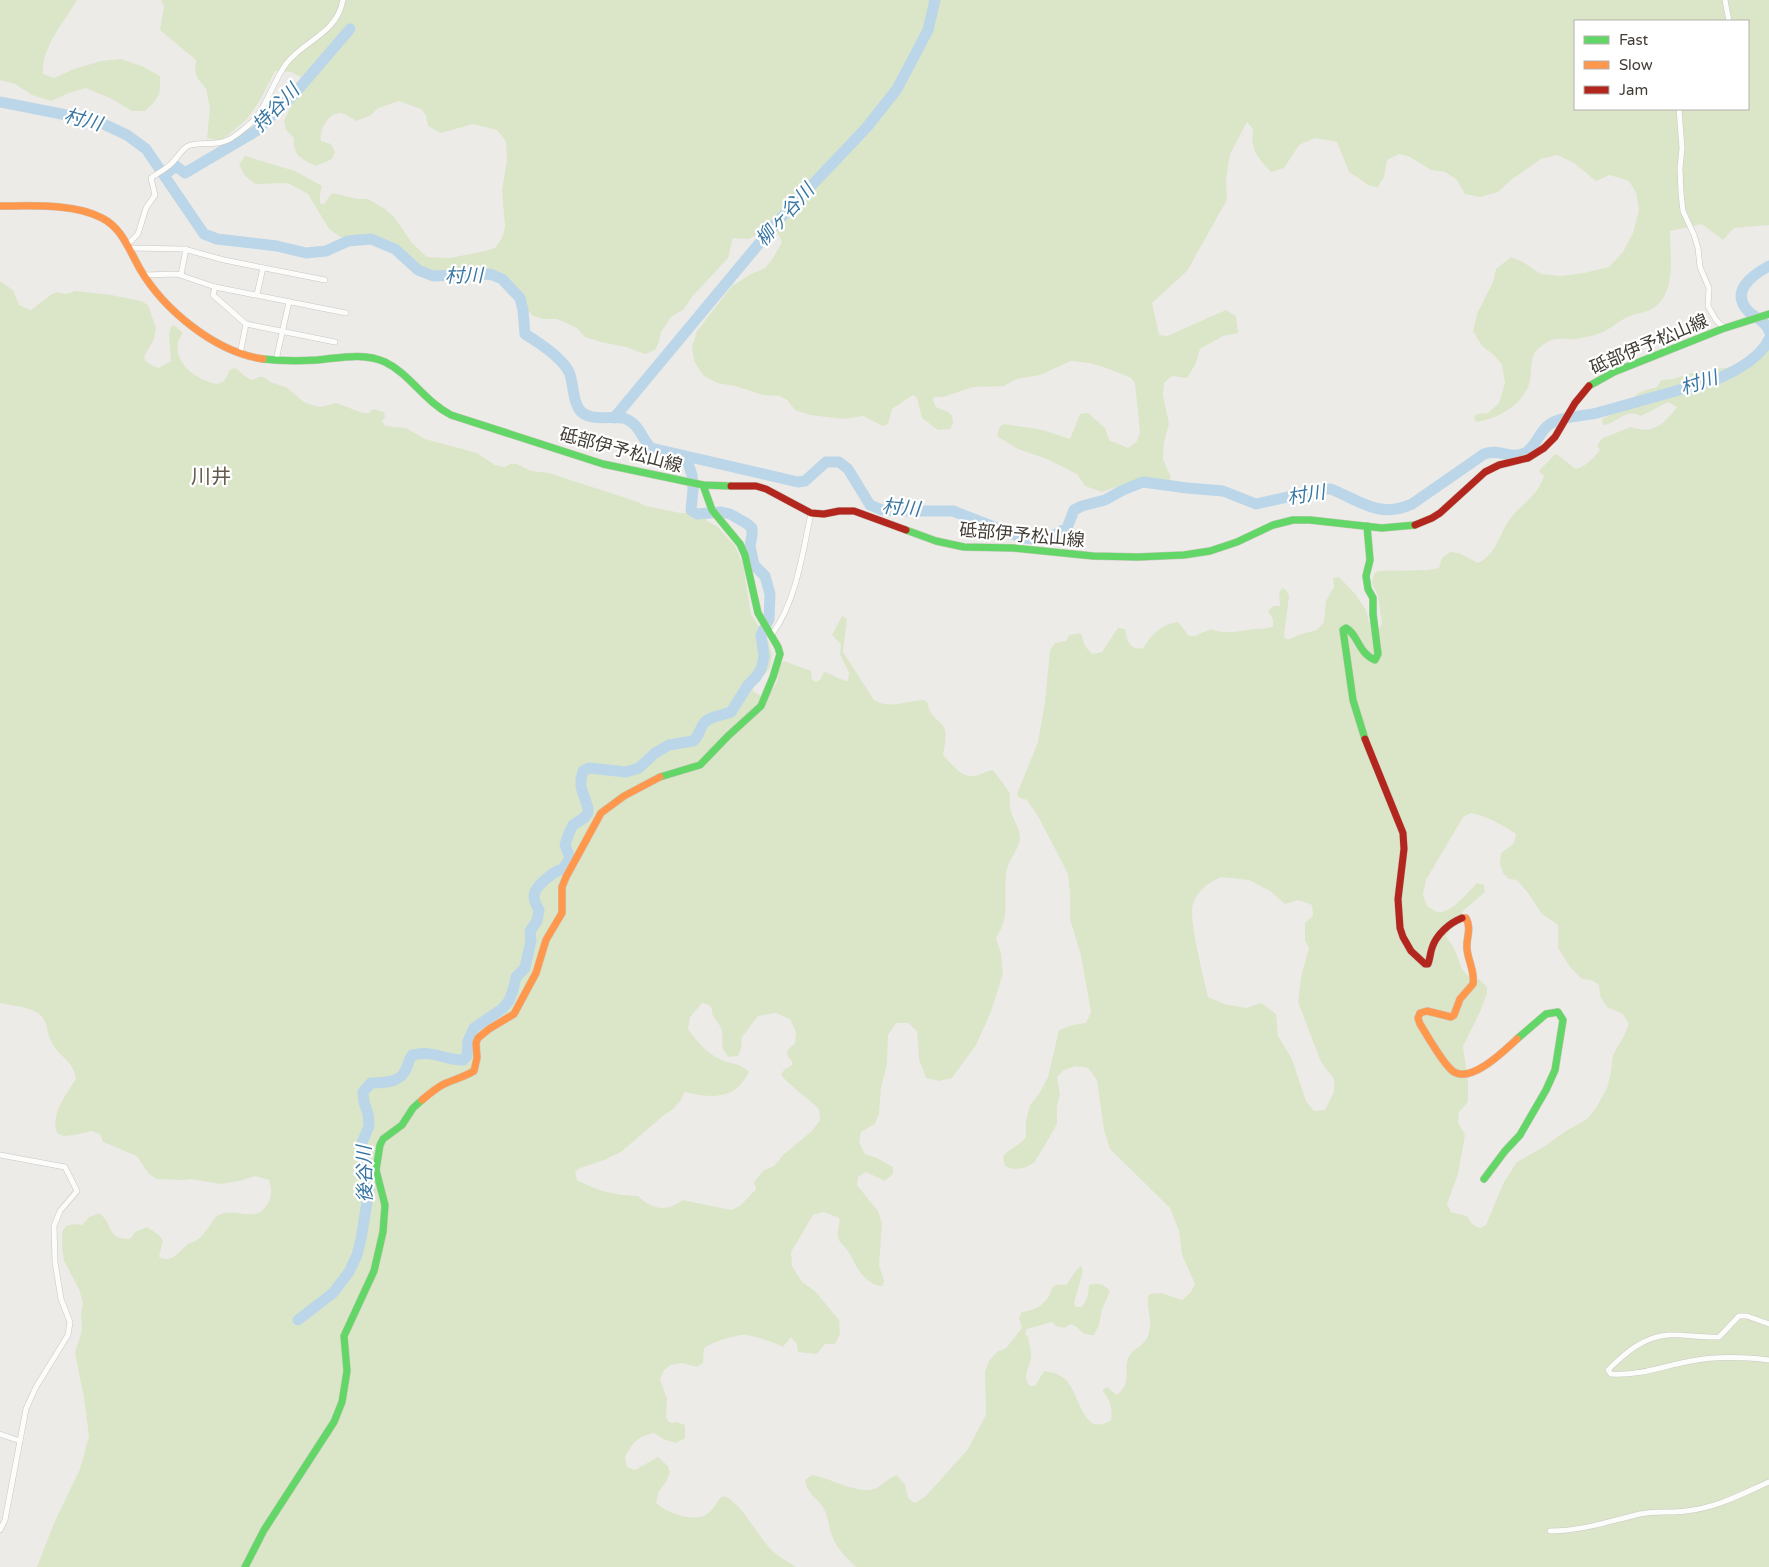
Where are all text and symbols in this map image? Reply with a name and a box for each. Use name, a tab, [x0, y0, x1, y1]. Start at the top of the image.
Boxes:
legend	[1574, 20, 1749, 110]
text: Fast	[1619, 31, 1649, 49]
text: Slow	[1619, 56, 1653, 74]
water label: 持谷川	[248, 78, 305, 136]
text: Jam	[1619, 81, 1648, 99]
water label: 村川	[62, 104, 106, 136]
water label: 柳ヶ谷川	[751, 178, 820, 251]
water label: 村川	[445, 265, 485, 287]
street label: 砥部伊予松山線	[1587, 309, 1711, 379]
water label: 村川	[1678, 366, 1722, 399]
street label: 砥部伊予松山線	[557, 423, 685, 477]
district label: 川井	[191, 465, 231, 489]
water label: 村川	[1286, 481, 1328, 509]
water label: 村川	[881, 495, 923, 521]
street label: 砥部伊予松山線	[958, 519, 1086, 551]
water label: 後谷川	[353, 1143, 376, 1203]

